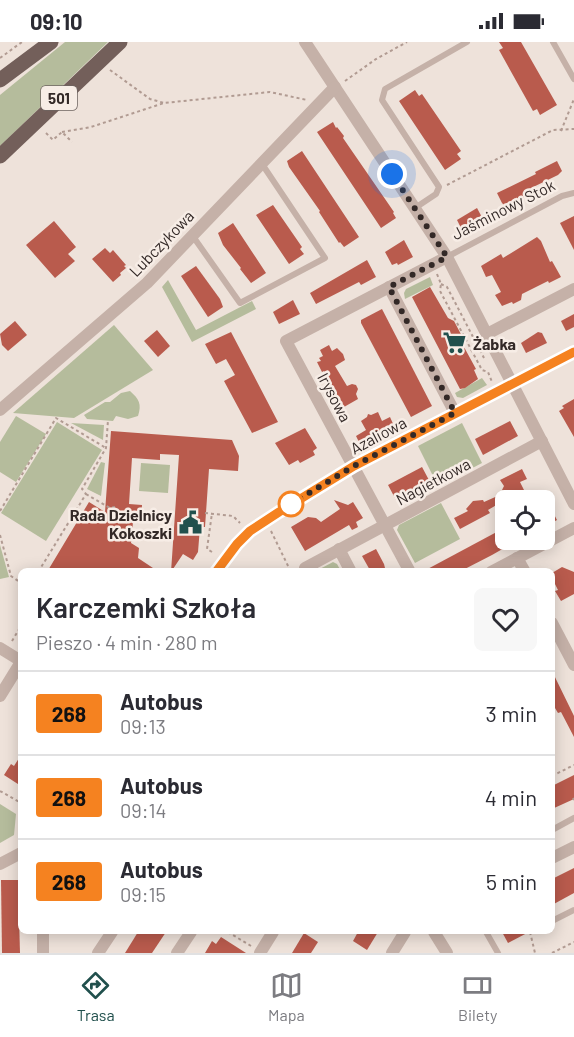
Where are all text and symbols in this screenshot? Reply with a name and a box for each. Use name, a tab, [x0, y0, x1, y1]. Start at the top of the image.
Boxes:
text: 09:10	[30, 8, 83, 34]
road number: 501	[41, 86, 77, 110]
your location	[377, 159, 407, 189]
street label: Jaśminowy Stok	[448, 175, 558, 243]
street label: Lubczykowa	[125, 206, 197, 280]
supermarket icon: Żabka	[442, 330, 468, 356]
place label: Żabka	[473, 334, 516, 353]
street label: Irysowa	[314, 369, 356, 425]
street label: Azaliowa	[347, 412, 409, 458]
street label: Nagietkowa	[393, 453, 473, 509]
map controls	[495, 490, 555, 550]
button: locate	[495, 490, 555, 550]
unlabelled marker	[278, 491, 304, 517]
place label: Rada Dzielnicy Kokoszki	[70, 505, 172, 542]
public building icon: Rada Dzielnicy Kokoszki	[177, 510, 203, 536]
button: heart	[474, 588, 537, 651]
text: Karczemki Szkoła	[36, 590, 256, 624]
text: Pieszo · 4 min · 280 m	[36, 630, 218, 654]
text: Autobus	[120, 688, 203, 714]
text: 3 min	[486, 700, 537, 726]
text: 268	[52, 701, 86, 726]
text: 09:13	[120, 714, 166, 738]
text: Autobus	[120, 772, 203, 798]
text: 4 min	[485, 784, 537, 810]
text: 268	[52, 785, 86, 810]
text: 09:14	[120, 798, 167, 822]
text: Autobus	[120, 856, 203, 882]
text: 5 min	[486, 868, 537, 894]
text: 268	[52, 869, 86, 894]
text: 09:15	[120, 882, 166, 906]
tab: Trasa	[77, 969, 115, 1024]
tab: Mapa	[268, 969, 305, 1024]
tab: Bilety	[458, 969, 497, 1024]

